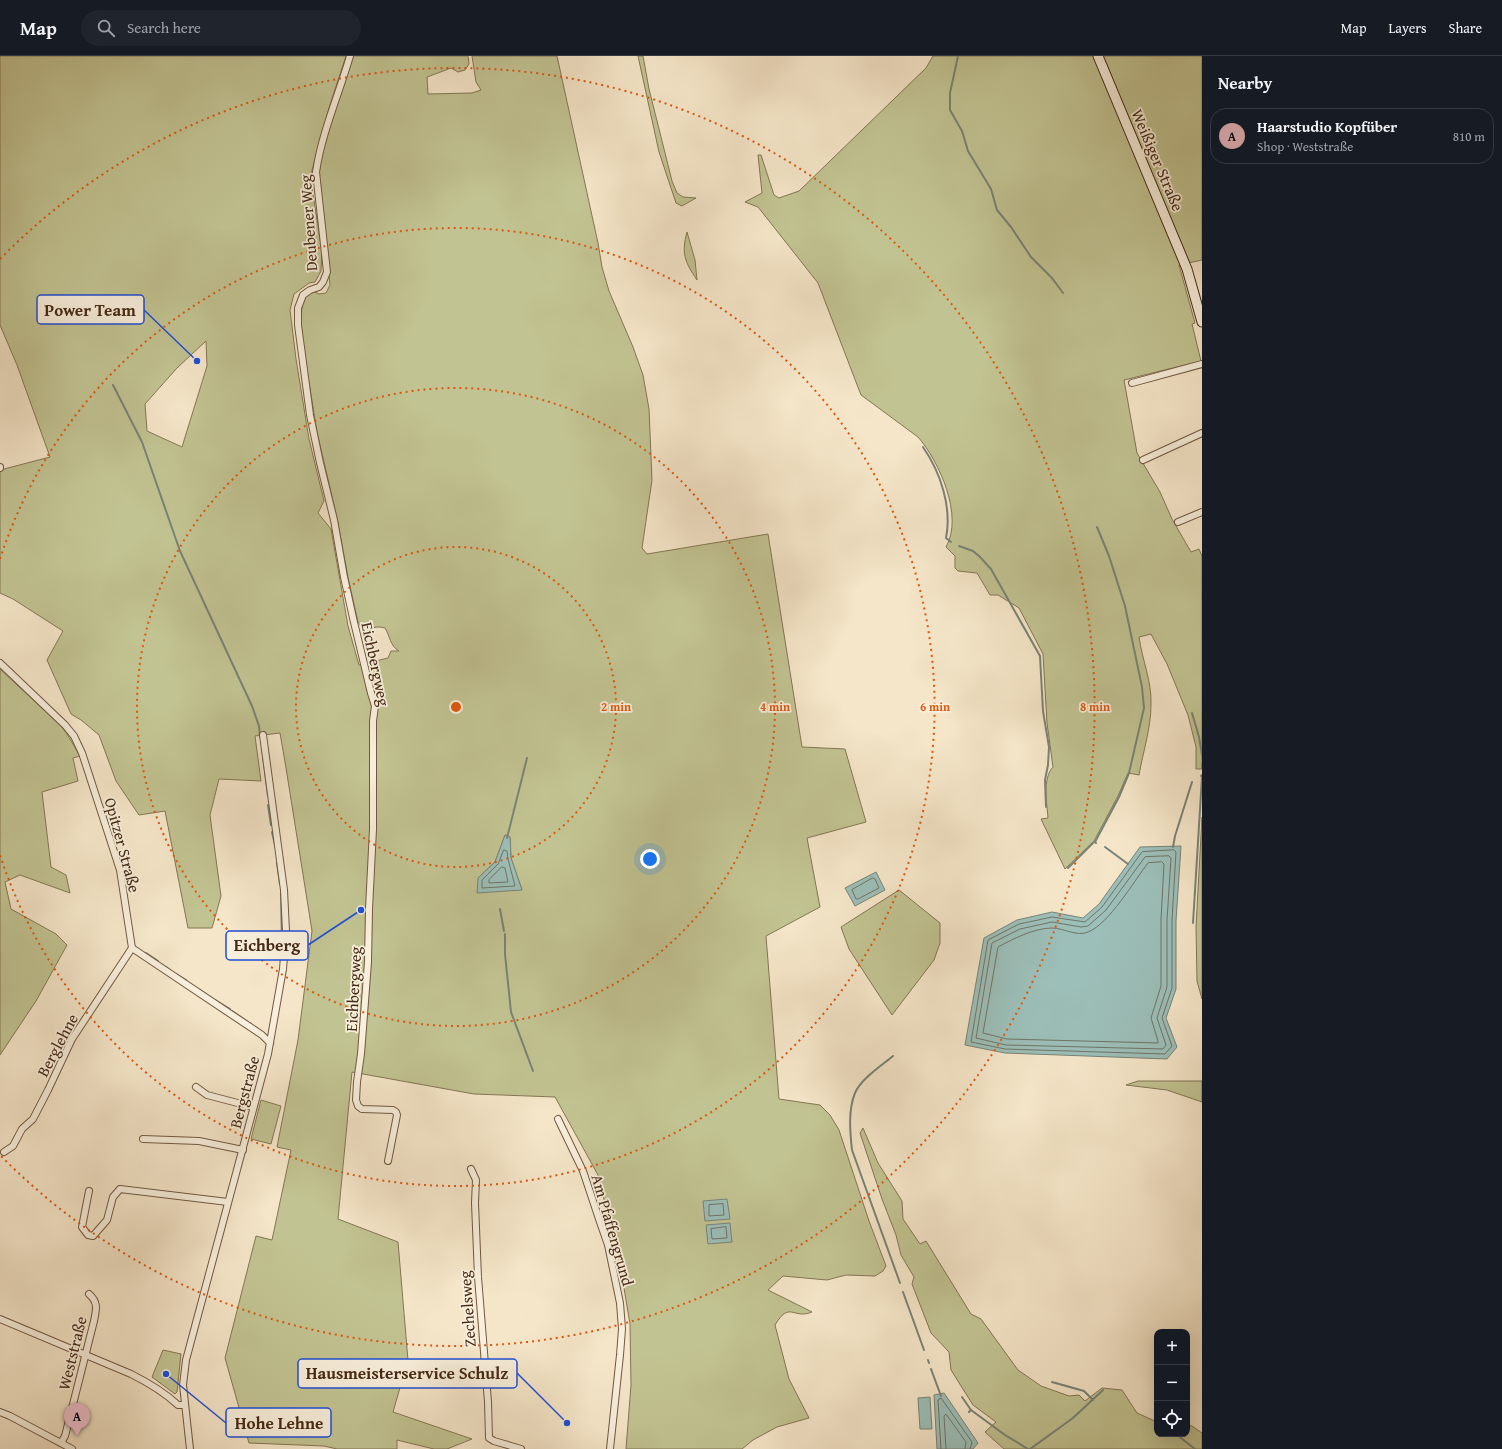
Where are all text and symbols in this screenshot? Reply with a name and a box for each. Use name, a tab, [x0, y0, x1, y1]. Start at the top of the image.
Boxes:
search box	[81, 10, 361, 46]
text: Map	[20, 14, 57, 42]
icon: search	[95, 17, 117, 39]
text: Search here	[127, 17, 201, 38]
text: Map	[1341, 18, 1367, 38]
text: Layers	[1389, 18, 1427, 38]
text: Share	[1449, 18, 1482, 38]
text: Nearby	[1218, 70, 1272, 95]
street label: Weißiger Straße	[1126, 105, 1190, 215]
text: Haarstudio Kopfüber	[1257, 116, 1397, 137]
text: A	[1228, 127, 1236, 146]
text: 810 m	[1453, 127, 1485, 146]
text: Shop · Weststraße	[1257, 137, 1353, 156]
street label: Deubener Weg	[293, 174, 323, 272]
callout: Power Team	[37, 295, 144, 324]
text: Power Team	[44, 297, 136, 322]
street label: Eichbergweg	[355, 620, 397, 708]
text: 2 min	[601, 698, 631, 715]
text: 4 min	[760, 698, 790, 715]
text: 6 min	[920, 698, 950, 715]
text: 8 min	[1080, 698, 1110, 715]
centre of rings	[449, 700, 463, 714]
street label: Opitzer Straße	[99, 795, 147, 895]
your location	[640, 849, 660, 869]
callout: Eichberg	[226, 931, 308, 960]
text: Eichberg	[234, 932, 300, 957]
street label: Eichbergweg	[339, 946, 367, 1032]
street label: Berglehne	[30, 1009, 84, 1081]
street label: Bergstraße	[223, 1053, 265, 1131]
street label: Am Pfaffengrund	[586, 1171, 641, 1289]
street label: Zechelsweg	[452, 1270, 482, 1348]
street label: Weststraße	[51, 1314, 93, 1392]
map controls	[1154, 1329, 1190, 1437]
button: +	[1154, 1329, 1190, 1365]
callout: Hausmeisterservice Schulz	[298, 1359, 517, 1388]
text: Hausmeisterservice Schulz	[306, 1360, 508, 1385]
button: −	[1154, 1365, 1190, 1401]
button: locate	[1154, 1401, 1190, 1437]
pin: A	[64, 1403, 90, 1436]
callout: Hohe Lehne	[226, 1408, 331, 1437]
text: Hohe Lehne	[235, 1410, 323, 1435]

